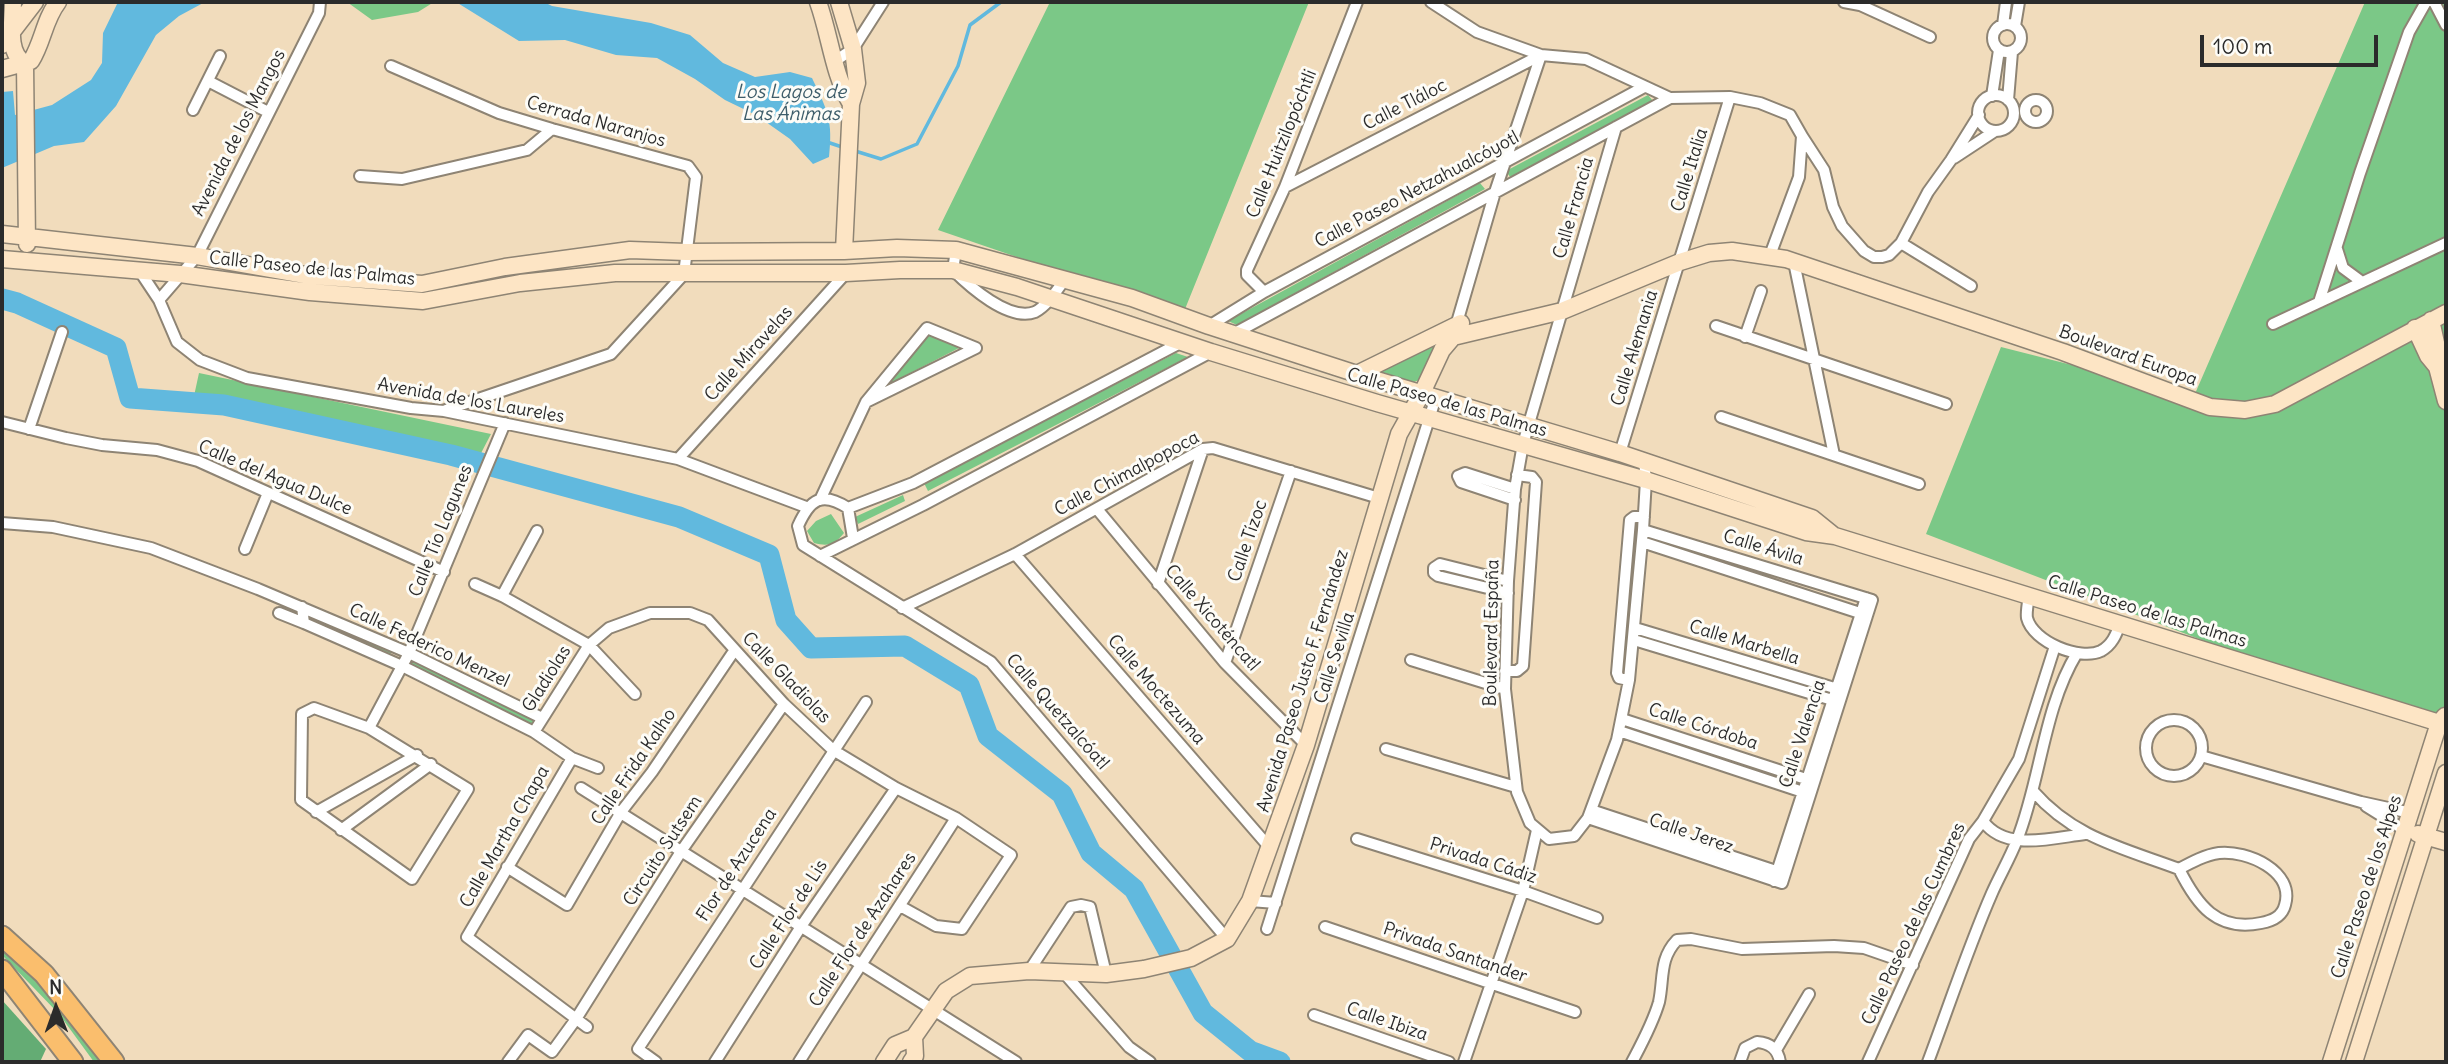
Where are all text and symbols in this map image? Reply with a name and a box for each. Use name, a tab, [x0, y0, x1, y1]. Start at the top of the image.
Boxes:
scale bar	[2203, 21, 2382, 65]
text: 100 m	[2213, 33, 2272, 60]
street label: Avenida de los Mangos	[188, 46, 290, 220]
street label: Calle Huitzilopóchtli	[1242, 67, 1322, 221]
street label: Calle Tláloc	[1360, 75, 1450, 135]
water label: Los Lagos de Las Ánimas	[736, 82, 846, 126]
street label: Cerrada Naranjos	[524, 92, 668, 152]
street label: Calle Italia	[1667, 126, 1713, 214]
street label: Calle Paseo Netzahualcóyotl	[1311, 127, 1523, 253]
street label: Calle Francia	[1549, 155, 1599, 261]
street label: Calle Paseo de las Palmas	[208, 247, 416, 291]
street label: Calle Alemania	[1607, 287, 1663, 409]
street label: Calle Miravelas	[701, 302, 797, 406]
street label: Boulevard Europa	[2056, 321, 2200, 391]
street label: Calle Paseo de las Palmas	[1344, 364, 1550, 442]
street label: Avenida de los Laureles	[376, 374, 566, 428]
street label: Calle Chimalpopoca	[1051, 427, 1203, 521]
street label: Calle del Agua Dulce	[195, 436, 355, 520]
street label: Calle Tío Lagunes	[405, 462, 477, 600]
street label: Calle Tízoc	[1224, 497, 1272, 585]
street label: Calle Ávila	[1720, 526, 1806, 570]
street label: Avenida Paseo Justo F. Fernández	[1253, 547, 1353, 815]
street label: Boulevard España	[1480, 559, 1504, 707]
street label: Calle Xicoténcatl	[1160, 560, 1264, 676]
street label: Calle Paseo de las Palmas	[2045, 571, 2249, 653]
street label: Calle Federico Menzel	[345, 599, 513, 693]
street label: Calle Sevilla	[1310, 610, 1360, 706]
street label: Calle Marbella	[1686, 616, 1802, 670]
street label: Calle Gladiolas	[737, 628, 835, 728]
street label: Calle Moctezuma	[1102, 631, 1210, 749]
street label: Gladiolas	[518, 642, 576, 716]
street label: Calle Quetzalcóatl	[1001, 650, 1113, 774]
street label: Calle Valencia	[1775, 677, 1831, 791]
street label: Calle Córdoba	[1646, 699, 1760, 755]
street label: Calle Frida Kalho	[587, 705, 681, 829]
street label: Calle Martha Chapa	[456, 762, 554, 912]
street label: Circuito Sutsem	[619, 792, 707, 910]
street label: Calle Paseo de los Alpes	[2327, 792, 2407, 982]
street label: Flor de Azucena	[692, 804, 782, 926]
street label: Calle Jerez	[1646, 809, 1736, 859]
street label: Calle Paseo de las Cumbres	[1858, 819, 1970, 1029]
street label: Privada Cádiz	[1427, 834, 1539, 888]
street label: Calle Flor de Azahares	[805, 849, 921, 1011]
street label: Calle Flor de Lis	[745, 856, 833, 974]
street label: Privada Santander	[1380, 918, 1530, 988]
north arrow	[21, 973, 91, 1043]
text: N	[49, 975, 62, 999]
street label: Calle Ibiza	[1343, 998, 1431, 1046]

